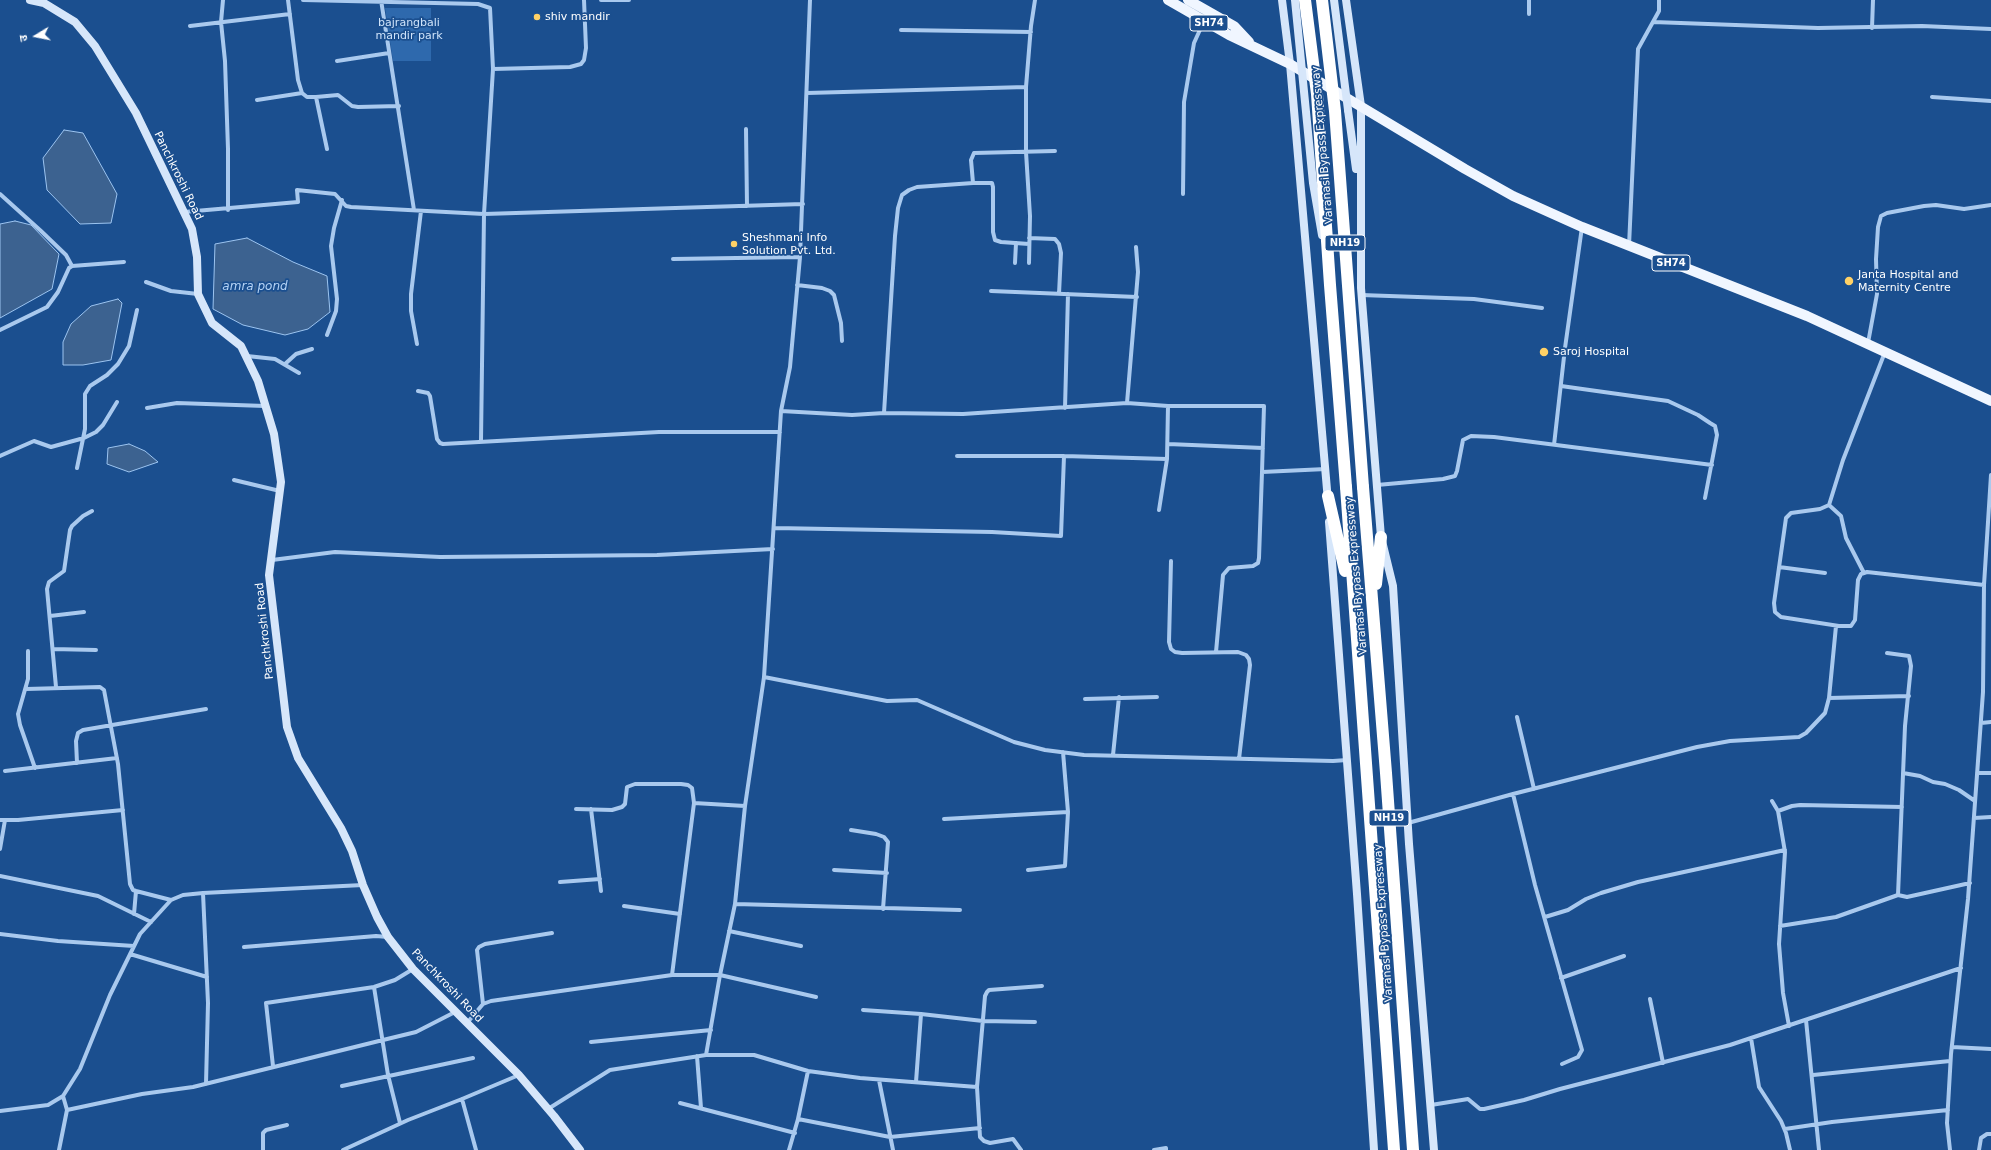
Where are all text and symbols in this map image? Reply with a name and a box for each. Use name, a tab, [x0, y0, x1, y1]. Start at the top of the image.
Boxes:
place label: shiv mandir	[545, 10, 610, 24]
marker: shiv mandir	[532, 12, 542, 22]
road number: SH74	[1190, 15, 1228, 31]
north arrow	[16, 16, 56, 56]
park label: bajrangbali mandir park	[375, 16, 443, 42]
text: उ	[17, 34, 31, 42]
street label: Varanasi Bypass Expressway	[1310, 65, 1336, 225]
street label: Panchkroshi Road	[151, 129, 205, 223]
place label: Sheshmani Info Solution Pvt. Ltd.	[742, 231, 836, 257]
road number: NH19	[1325, 235, 1365, 251]
marker: Sheshmani Info Solution Pvt. Ltd.	[729, 239, 739, 249]
road number: SH74	[1652, 255, 1690, 271]
place label: Janta Hospital and Maternity Centre	[1858, 268, 1959, 294]
marker: Janta Hospital and Maternity Centre	[1843, 275, 1855, 287]
water label: amra pond	[222, 280, 288, 294]
place label: Saroj Hospital	[1553, 345, 1629, 359]
marker: Saroj Hospital	[1538, 346, 1550, 358]
street label: Varanasi Bypass Expressway	[1344, 496, 1370, 656]
street label: Panchkroshi Road	[253, 582, 277, 680]
road number: NH19	[1369, 810, 1409, 826]
street label: Varanasi Bypass Expressway	[1372, 843, 1396, 1003]
street label: Panchkroshi Road	[409, 946, 485, 1026]

